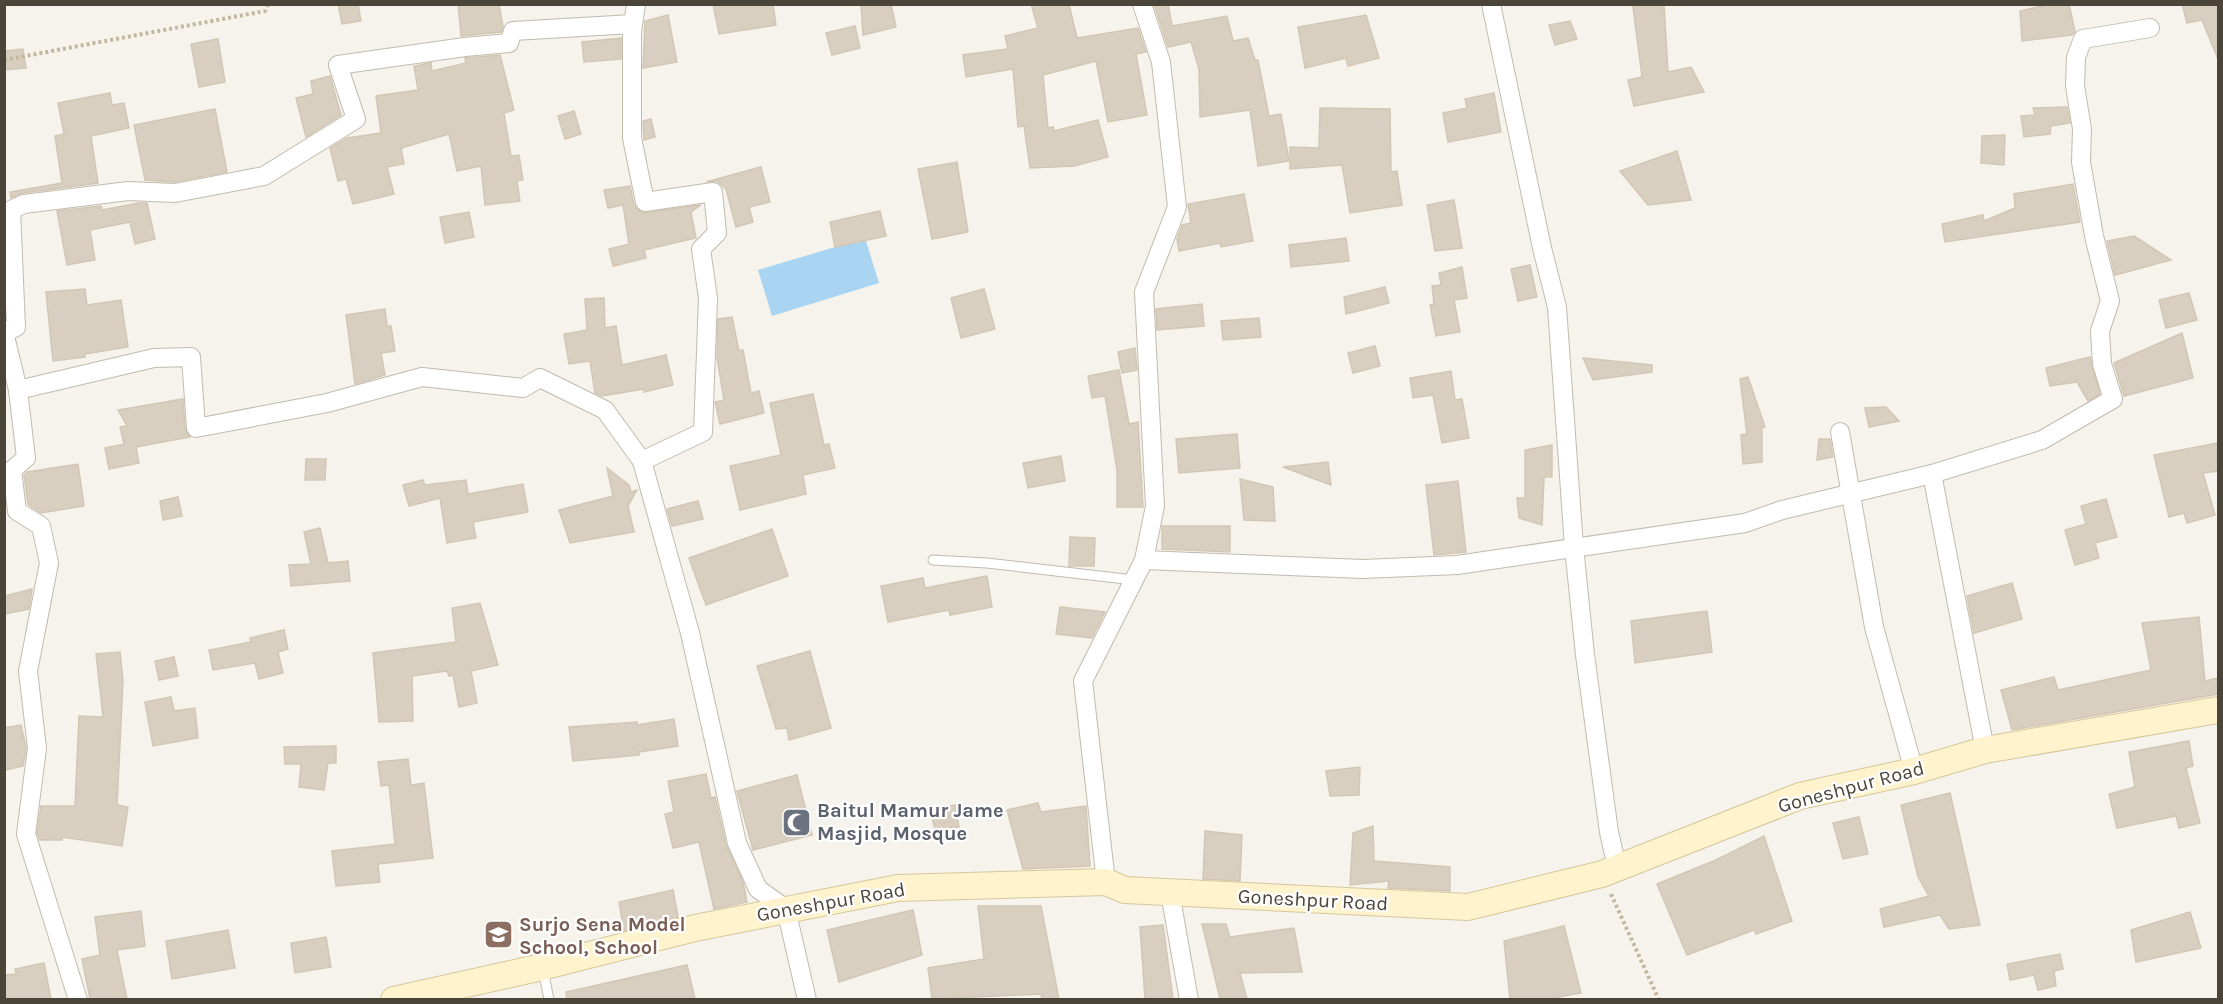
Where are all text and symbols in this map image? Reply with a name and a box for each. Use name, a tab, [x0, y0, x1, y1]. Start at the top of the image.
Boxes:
street label: Goneshpur Road	[1775, 756, 1927, 818]
place label: Baitul Mamur Jame Masjid, Mosque	[817, 799, 1004, 845]
mosque icon: Baitul Mamur Jame Masjid, Mosque	[780, 806, 812, 838]
street label: Goneshpur Road	[755, 878, 907, 926]
street label: Goneshpur Road	[1237, 885, 1389, 915]
place label: Surjo Sena Model School, School	[519, 913, 686, 959]
school or university icon: Surjo Sena Model School, School	[482, 919, 514, 951]

